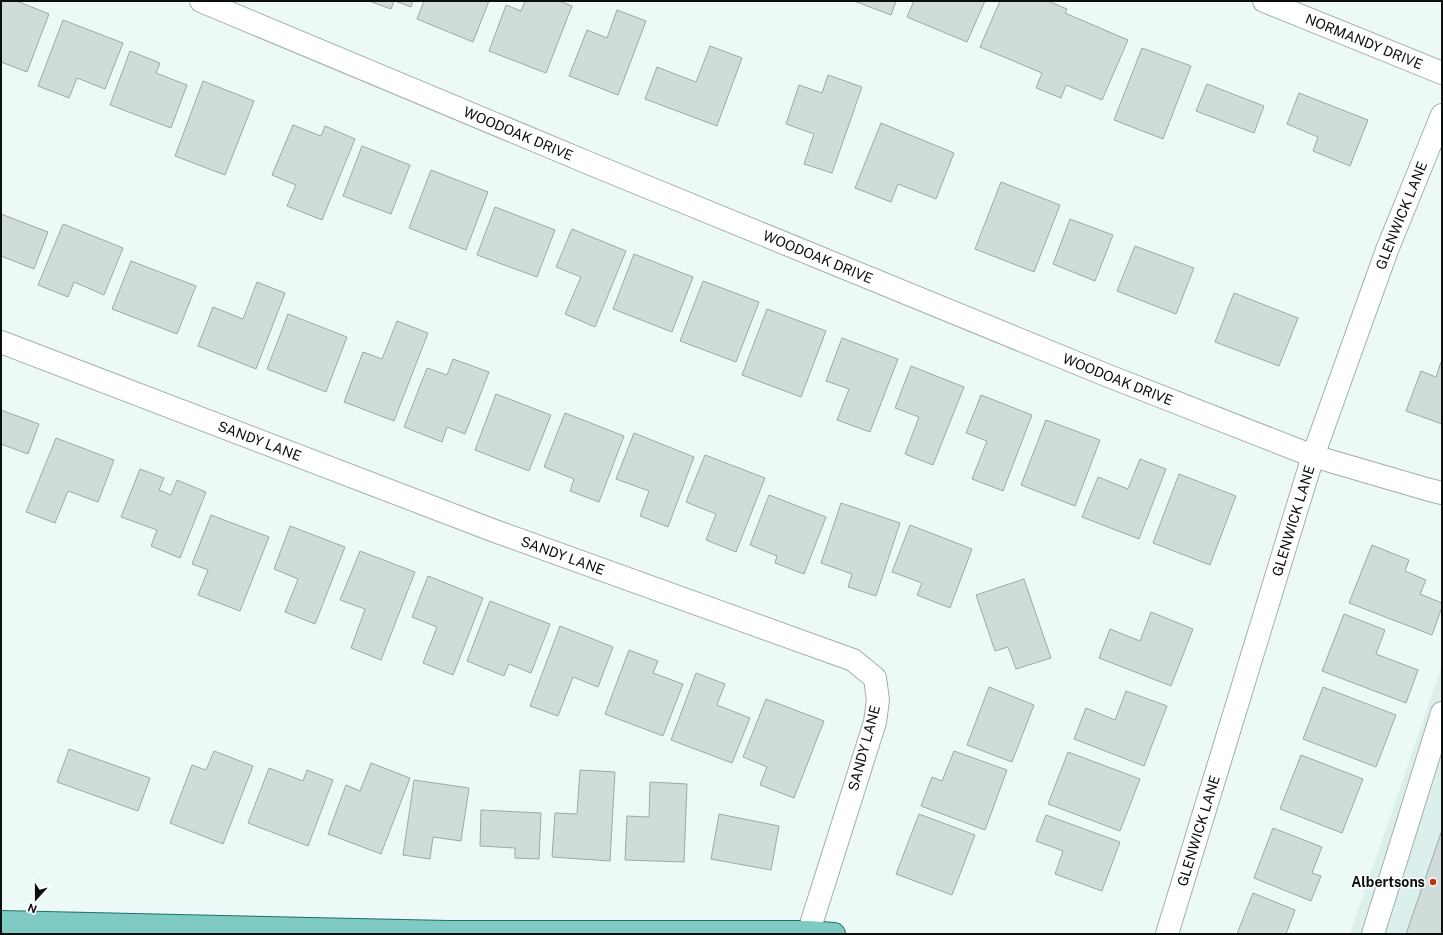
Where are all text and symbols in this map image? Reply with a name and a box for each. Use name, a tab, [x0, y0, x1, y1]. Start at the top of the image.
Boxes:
street label: NORMANDY DRIVE	[1303, 11, 1425, 72]
street label: WOODOAK DRIVE	[461, 104, 576, 164]
street label: GLENWICK LANE	[1373, 159, 1430, 272]
street label: WOODOAK DRIVE	[761, 227, 875, 287]
street label: WOODOAK DRIVE	[1060, 350, 1175, 408]
street label: SANDY LANE	[216, 418, 304, 464]
street label: GLENWICK LANE	[1269, 463, 1318, 578]
street label: SANDY LANE	[519, 533, 607, 578]
street label: SANDY LANE	[845, 703, 883, 793]
street label: GLENWICK LANE	[1174, 773, 1223, 888]
place label: Albertsons	[1351, 874, 1425, 890]
marker: Albertsons	[1428, 877, 1438, 887]
north arrow	[16, 879, 56, 919]
text: N	[26, 901, 39, 915]

